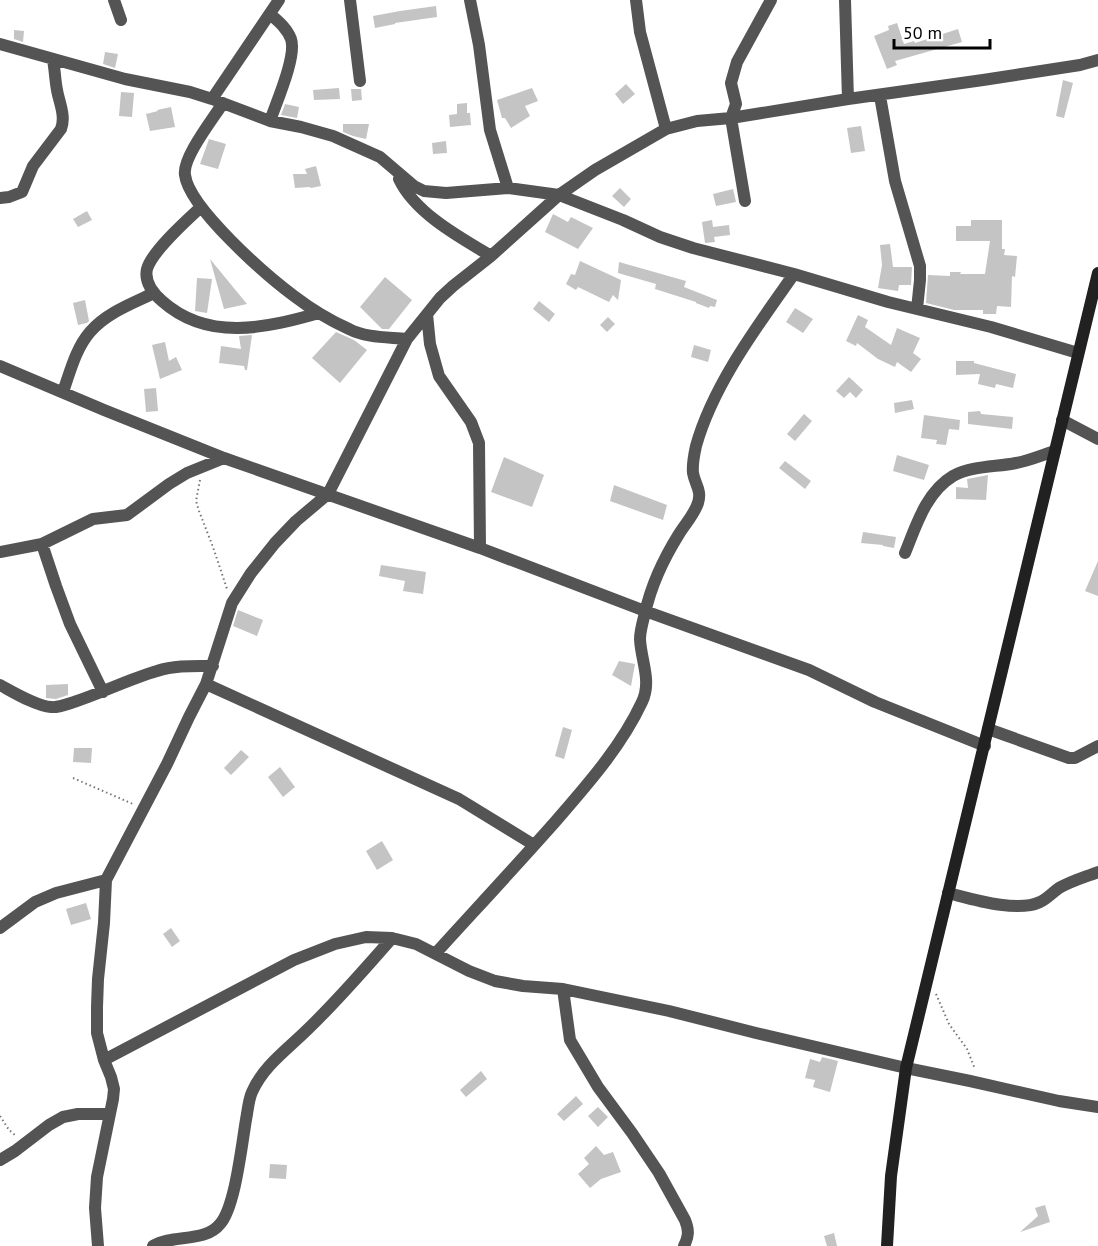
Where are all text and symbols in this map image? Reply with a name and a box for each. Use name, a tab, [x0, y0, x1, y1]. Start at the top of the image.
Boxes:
scale bar	[894, 12, 990, 50]
text: 50 m	[903, 21, 942, 44]

